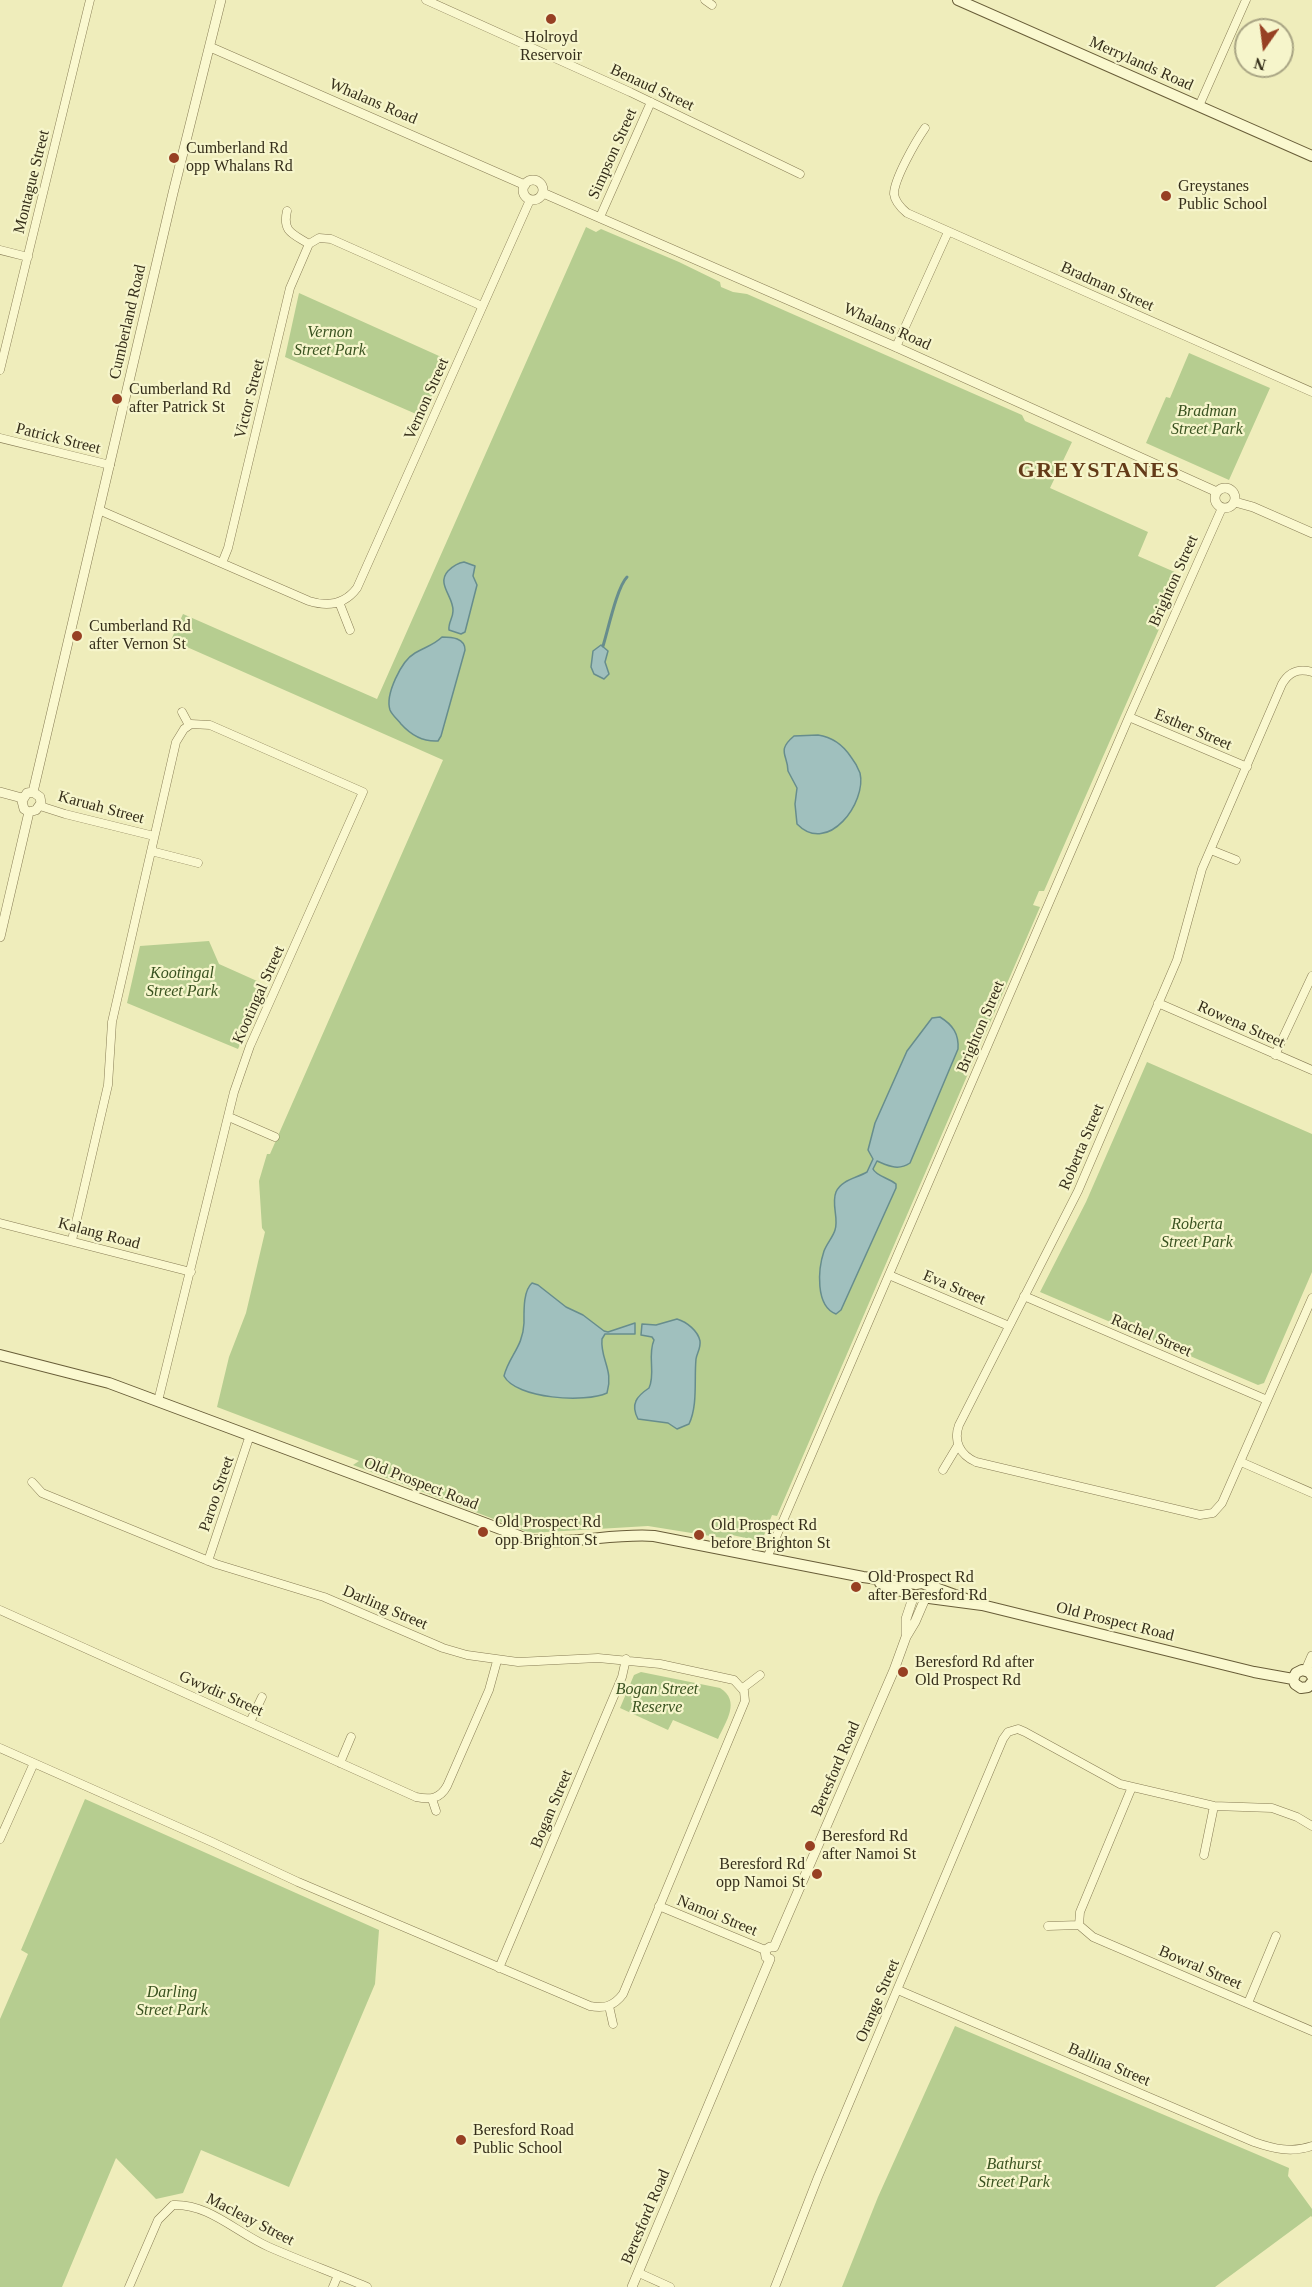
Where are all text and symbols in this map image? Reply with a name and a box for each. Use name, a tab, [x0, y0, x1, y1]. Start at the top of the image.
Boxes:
marker: Holroyd Reservoir	[544, 12, 558, 26]
north arrow	[1234, 18, 1294, 78]
place label: Holroyd Reservoir	[520, 28, 582, 66]
street label: Merrylands Road	[1086, 33, 1196, 95]
text: N	[1252, 54, 1268, 74]
street label: Benaud Street	[607, 60, 697, 116]
street label: Whalans Road	[326, 75, 420, 129]
street label: Simpson Street	[584, 106, 642, 202]
street label: Montague Street	[10, 128, 54, 236]
place label: Cumberland Rd opp Whalans Rd	[186, 139, 293, 177]
marker: Cumberland Rd opp Whalans Rd	[167, 151, 181, 165]
place label: Greystanes Public School	[1178, 177, 1267, 215]
marker: Greystanes Public School	[1159, 189, 1173, 203]
street label: Bradman Street	[1057, 258, 1157, 316]
street label: Cumberland Road	[106, 263, 150, 381]
street label: Whalans Road	[840, 299, 934, 355]
park label: Vernon Street Park	[294, 323, 366, 361]
street label: Vernon Street	[400, 355, 454, 443]
street label: Victor Street	[231, 357, 269, 441]
place label: Cumberland Rd after Patrick St	[129, 380, 231, 418]
marker: Cumberland Rd after Patrick St	[110, 392, 124, 406]
park label: Bradman Street Park	[1171, 402, 1243, 440]
street label: Patrick Street	[14, 419, 102, 459]
district label: GREYSTANES	[1018, 458, 1180, 484]
street label: Brighton Street	[1145, 532, 1203, 630]
place label: Cumberland Rd after Vernon St	[89, 617, 191, 655]
marker: Cumberland Rd after Vernon St	[70, 629, 84, 643]
street label: Esther Street	[1151, 705, 1235, 755]
street label: Karuah Street	[56, 787, 146, 829]
street label: Kootingal Street	[229, 943, 289, 1047]
park label: Kootingal Street Park	[146, 964, 218, 1002]
street label: Brighton Street	[953, 978, 1009, 1076]
street label: Rowena Street	[1194, 997, 1288, 1053]
street label: Roberta Street	[1055, 1101, 1109, 1193]
street label: Kalang Road	[56, 1214, 142, 1254]
park label: Roberta Street Park	[1161, 1215, 1233, 1253]
street label: Eva Street	[920, 1266, 988, 1310]
street label: Rachel Street	[1108, 1310, 1194, 1362]
street label: Old Prospect Road	[361, 1453, 481, 1515]
street label: Paroo Street	[195, 1454, 239, 1534]
place label: Old Prospect Rd opp Brighton St	[495, 1513, 601, 1551]
place label: Old Prospect Rd before Brighton St	[711, 1516, 830, 1554]
marker: Old Prospect Rd opp Brighton St	[476, 1525, 490, 1539]
marker: Old Prospect Rd before Brighton St	[692, 1528, 706, 1542]
place label: Old Prospect Rd after Beresford Rd	[868, 1568, 987, 1606]
marker: Old Prospect Rd after Beresford Rd	[849, 1580, 863, 1594]
street label: Darling Street	[340, 1582, 430, 1634]
street label: Old Prospect Road	[1054, 1598, 1176, 1646]
place label: Beresford Rd after Old Prospect Rd	[915, 1653, 1034, 1691]
marker: Beresford Rd after Old Prospect Rd	[896, 1665, 910, 1679]
street label: Gwydir Street	[176, 1667, 266, 1721]
park label: Bogan Street Reserve	[616, 1680, 698, 1718]
street label: Beresford Road	[807, 1719, 865, 1819]
street label: Bogan Street	[527, 1767, 577, 1851]
place label: Beresford Rd after Namoi St	[822, 1827, 916, 1865]
marker: Beresford Rd after Namoi St	[803, 1839, 817, 1853]
place label: Beresford Rd opp Namoi St	[716, 1855, 805, 1893]
marker: Beresford Rd opp Namoi St	[810, 1867, 824, 1881]
street label: Namoi Street	[674, 1891, 760, 1941]
street label: Bowral Street	[1156, 1942, 1244, 1994]
street label: Orange Street	[852, 1957, 904, 2045]
park label: Darling Street Park	[136, 1983, 208, 2021]
street label: Ballina Street	[1065, 2039, 1153, 2091]
place label: Beresford Road Public School	[473, 2121, 574, 2159]
marker: Beresford Road Public School	[454, 2133, 468, 2147]
park label: Bathurst Street Park	[978, 2155, 1050, 2193]
street label: Beresford Road	[617, 2167, 675, 2267]
street label: Macleay Street	[203, 2190, 297, 2250]

